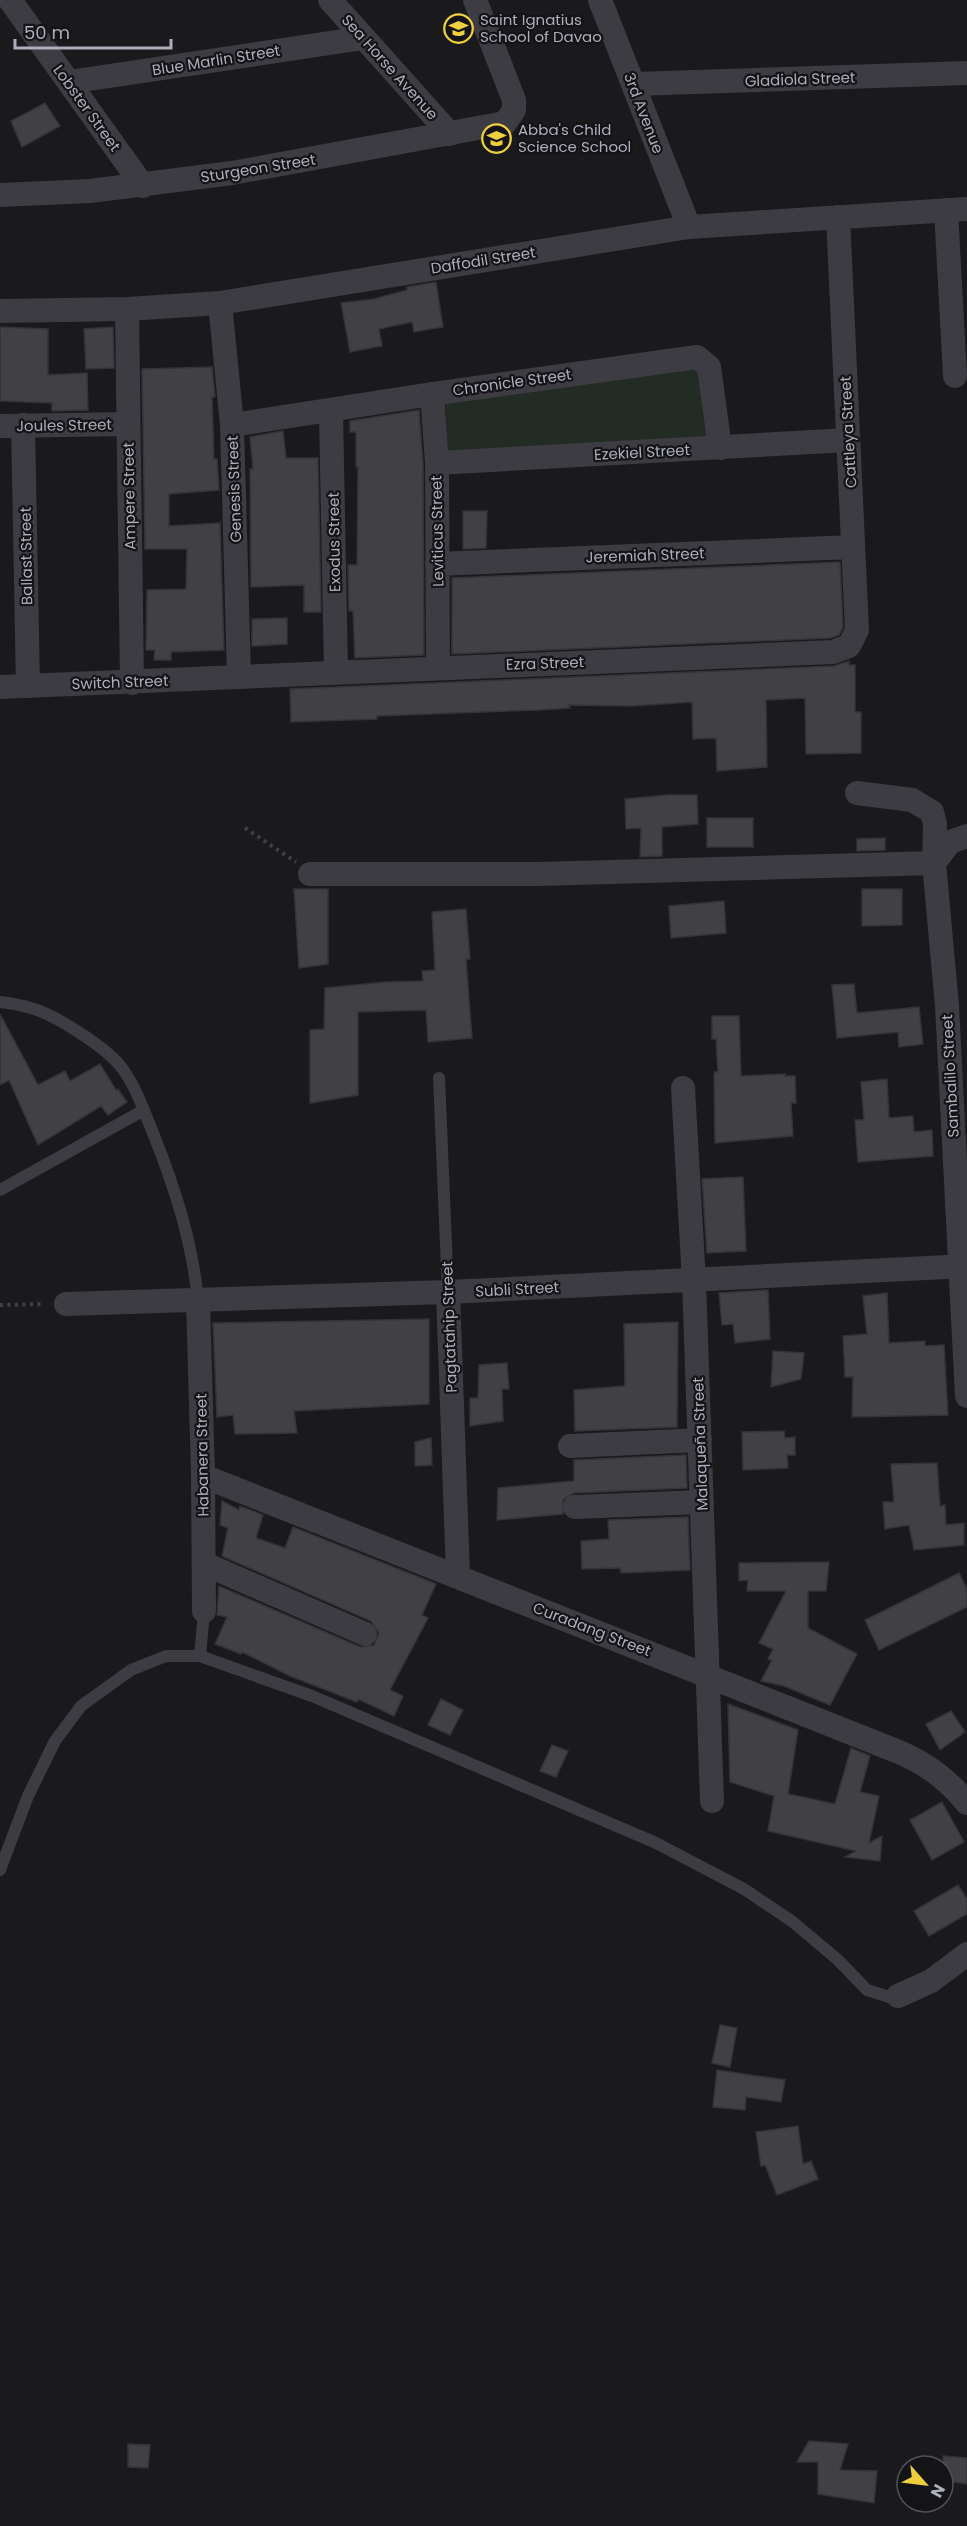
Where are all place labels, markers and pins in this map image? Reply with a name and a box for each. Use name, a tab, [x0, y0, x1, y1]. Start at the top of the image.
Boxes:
place label: Saint Ignatius School of Davao	[480, 9, 602, 47]
school or university icon: Saint Ignatius School of Davao	[443, 12, 475, 44]
place label: Abba's Child Science School	[518, 119, 631, 157]
school or university icon: Abba's Child Science School	[481, 122, 513, 154]

